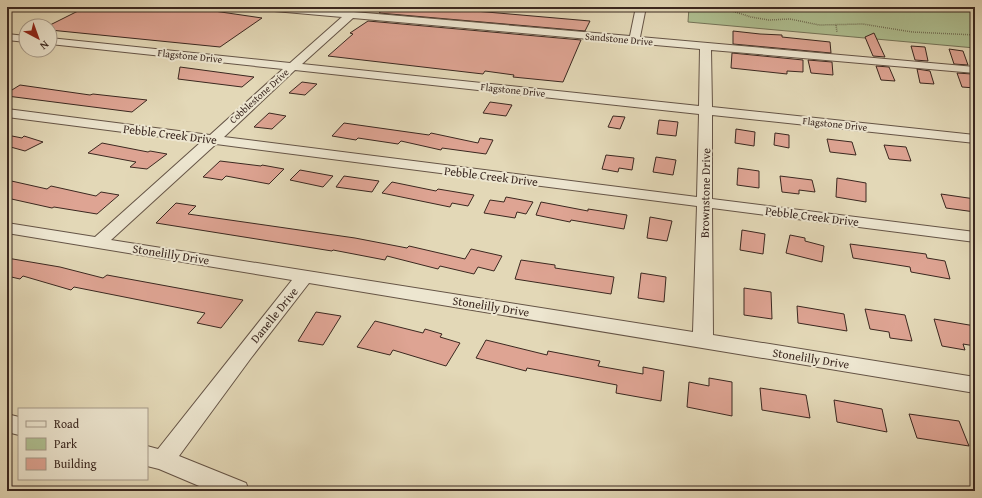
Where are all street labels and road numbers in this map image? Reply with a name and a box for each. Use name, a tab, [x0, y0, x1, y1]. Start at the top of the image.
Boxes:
street label: Sandstone Drive	[584, 29, 654, 49]
street label: Flagstone Drive	[157, 45, 223, 67]
street label: Cobblestone Drive	[226, 65, 292, 127]
street label: Flagstone Drive	[480, 79, 546, 101]
street label: Flagstone Drive	[802, 113, 868, 135]
street label: Pebble Creek Drive	[122, 120, 218, 148]
street label: Brownstone Drive	[696, 148, 714, 238]
street label: Pebble Creek Drive	[443, 162, 539, 190]
street label: Pebble Creek Drive	[764, 202, 860, 230]
street label: Stonelilly Drive	[131, 240, 211, 269]
street label: Danelle Drive	[246, 283, 302, 346]
street label: Stonelilly Drive	[451, 292, 531, 321]
street label: Stonelilly Drive	[771, 344, 851, 373]

